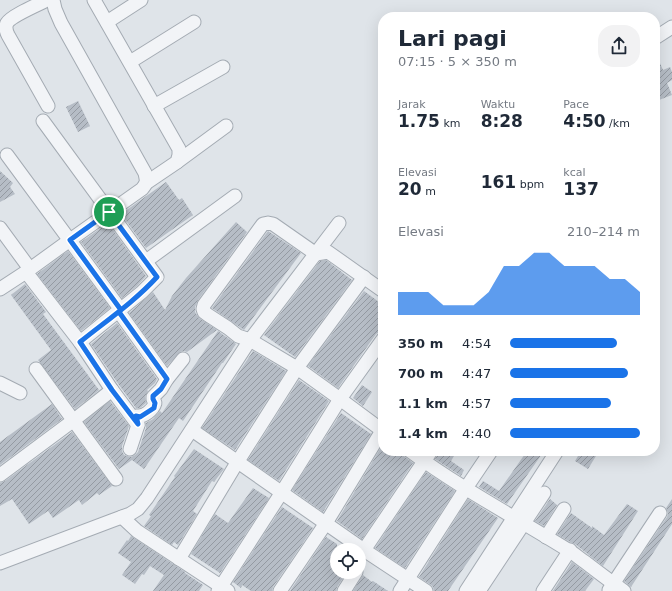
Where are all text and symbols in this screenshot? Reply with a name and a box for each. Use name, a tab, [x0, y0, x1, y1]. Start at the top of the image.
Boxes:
button: share	[598, 25, 640, 67]
text: Lari pagi	[398, 26, 507, 51]
text: 07:15 · 5 × 350 m	[398, 54, 517, 69]
text: Jarak	[398, 98, 426, 111]
text: Waktu	[481, 98, 515, 111]
text: Pace	[563, 98, 589, 111]
text: 1.75	[398, 111, 440, 131]
text: 8:28	[481, 111, 523, 131]
text: 4:50	[563, 111, 606, 131]
text: km	[440, 117, 461, 130]
text: /km	[606, 117, 630, 130]
text: Elevasi	[398, 166, 437, 179]
text: kcal	[563, 166, 586, 179]
text: 161	[481, 172, 516, 192]
text: bpm	[516, 178, 544, 191]
text: 20	[398, 179, 422, 199]
text: 137	[563, 179, 599, 199]
text: m	[422, 185, 436, 198]
pin	[92, 195, 126, 229]
icon: arrive	[98, 201, 120, 223]
text: Elevasi	[398, 224, 444, 239]
text: 210–214 m	[567, 224, 640, 239]
text: 350 m	[398, 336, 443, 351]
text: 4:54	[462, 336, 491, 351]
text: 700 m	[398, 366, 443, 381]
text: 4:47	[462, 366, 491, 381]
text: 1.1 km	[398, 396, 448, 411]
text: 4:57	[462, 396, 491, 411]
text: 1.4 km	[398, 426, 448, 441]
text: 4:40	[462, 426, 491, 441]
map controls	[330, 543, 366, 579]
button: locate	[330, 543, 366, 579]

